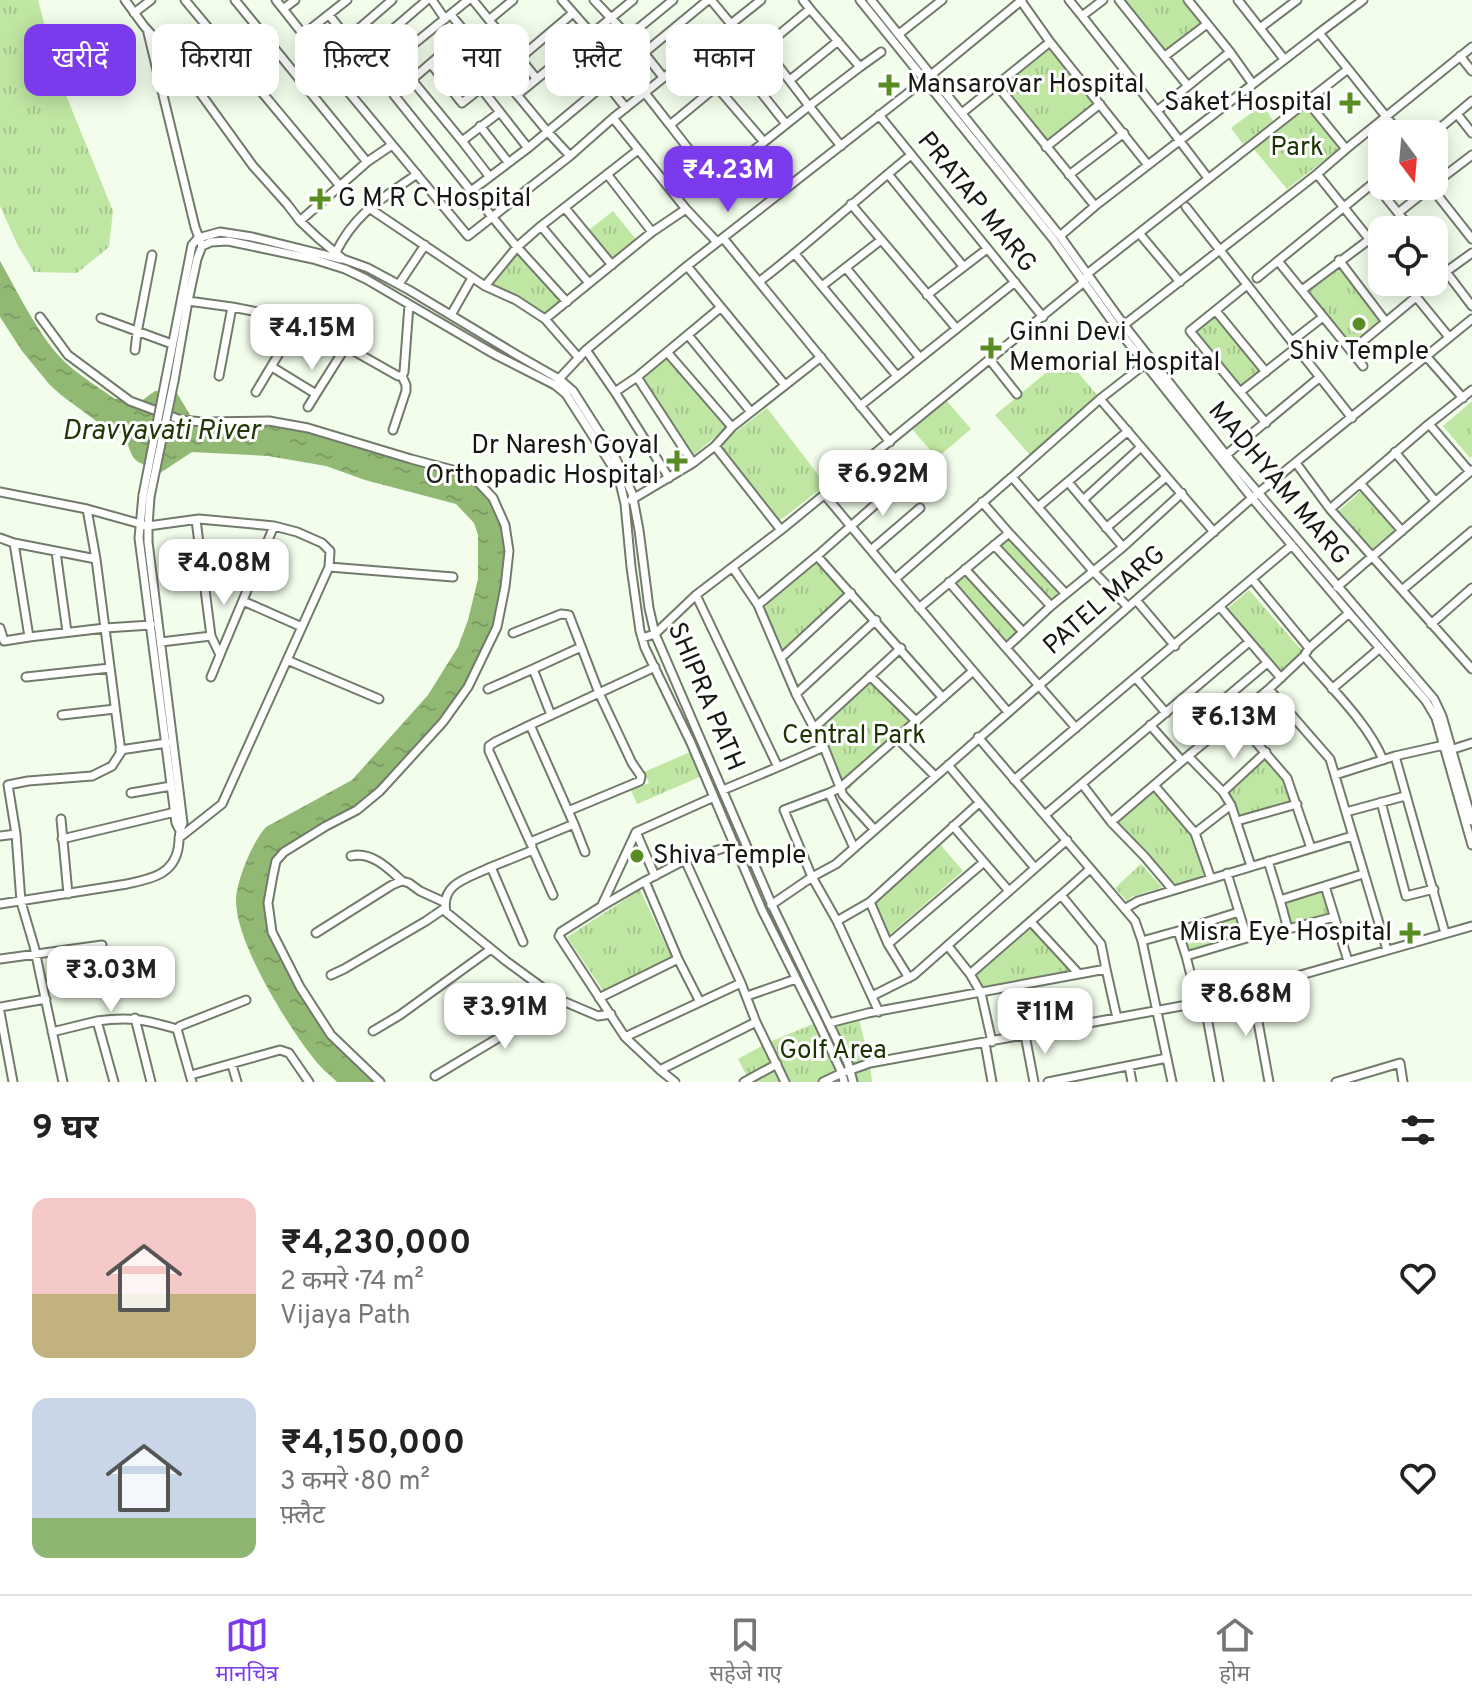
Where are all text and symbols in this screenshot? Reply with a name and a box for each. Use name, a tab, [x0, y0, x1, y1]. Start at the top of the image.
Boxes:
chip: खरीदें	[24, 24, 136, 96]
chip: किराया	[152, 24, 279, 96]
chip: फ़िल्टर	[295, 24, 418, 96]
chip: नया	[434, 24, 529, 96]
chip: फ़्लैट	[545, 24, 650, 96]
chip: मकान	[666, 24, 783, 96]
place label: Mansarovar Hospital	[907, 69, 1145, 102]
marker: Mansarovar Hospital	[878, 74, 900, 96]
place label: Saket Hospital	[1164, 87, 1332, 120]
marker: Saket Hospital	[1339, 92, 1361, 114]
north arrow	[1368, 120, 1448, 200]
map controls	[1368, 120, 1448, 296]
street label: PRATAP MARG	[909, 126, 1043, 280]
park label: Park	[1270, 132, 1324, 165]
pin: ₹4.23M	[663, 146, 793, 214]
text: ₹4.23M	[682, 155, 774, 188]
place label: G M R C Hospital	[338, 183, 531, 216]
marker: G M R C Hospital	[309, 188, 331, 210]
button: locate	[1368, 216, 1448, 296]
pin: ₹4.15M	[247, 304, 377, 372]
text: ₹4.15M	[268, 313, 356, 346]
marker: Shiv Temple	[1350, 315, 1368, 333]
place label: Ginni Devi Memorial Hospital	[1009, 317, 1220, 380]
place label: Shiv Temple	[1289, 336, 1429, 369]
marker: Ginni Devi Memorial Hospital	[980, 337, 1002, 359]
street label: MADHYAM MARG	[1200, 395, 1356, 573]
water label: Dravyavati River	[62, 414, 262, 450]
place label: Dr Naresh Goyal Orthopadic Hospital	[425, 430, 659, 493]
marker: Dr Naresh Goyal Orthopadic Hospital	[666, 450, 688, 472]
pin: ₹6.92M	[818, 450, 948, 518]
text: ₹6.92M	[837, 459, 929, 492]
pin: ₹4.08M	[159, 539, 289, 607]
street label: PATEL MARG	[1037, 539, 1173, 663]
text: ₹4.08M	[177, 548, 271, 581]
street label: SHIPRA PATH	[659, 618, 751, 776]
pin: ₹6.13M	[1169, 693, 1299, 761]
text: ₹6.13M	[1191, 702, 1277, 735]
park label: Central Park	[782, 720, 926, 753]
place label: Shiva Temple	[653, 840, 806, 873]
marker: Shiva Temple	[628, 847, 646, 865]
place label: Misra Eye Hospital	[1179, 917, 1392, 950]
marker: Misra Eye Hospital	[1399, 922, 1421, 944]
pin: ₹3.03M	[46, 946, 176, 1014]
text: ₹3.03M	[65, 955, 157, 988]
pin: ₹8.68M	[1181, 970, 1311, 1038]
text: ₹8.68M	[1200, 979, 1292, 1012]
pin: ₹3.91M	[440, 983, 570, 1051]
pin: ₹11M	[998, 988, 1092, 1056]
text: ₹3.91M	[462, 992, 548, 1025]
text: ₹11M	[1016, 997, 1074, 1030]
park label: Golf Area	[779, 1035, 887, 1068]
text: 9 घर	[32, 1108, 98, 1151]
icon: filters	[1396, 1108, 1440, 1152]
text: ₹4,230,000	[280, 1223, 471, 1266]
icon: home	[96, 1230, 192, 1326]
icon: heart	[1396, 1256, 1440, 1300]
text: 2 कमरे · 74 m²	[280, 1266, 424, 1299]
text: Vijaya Path	[280, 1300, 411, 1333]
text: ₹4,150,000	[280, 1423, 465, 1466]
icon: home	[96, 1430, 192, 1526]
icon: heart	[1396, 1456, 1440, 1500]
text: 3 कमरे · 80 m²	[280, 1466, 430, 1499]
text: फ़्लैट	[280, 1500, 325, 1533]
tab: मानचित्र	[215, 1613, 278, 1690]
tab: सहेजे गए	[709, 1613, 782, 1690]
tab: होम	[1213, 1613, 1257, 1690]

